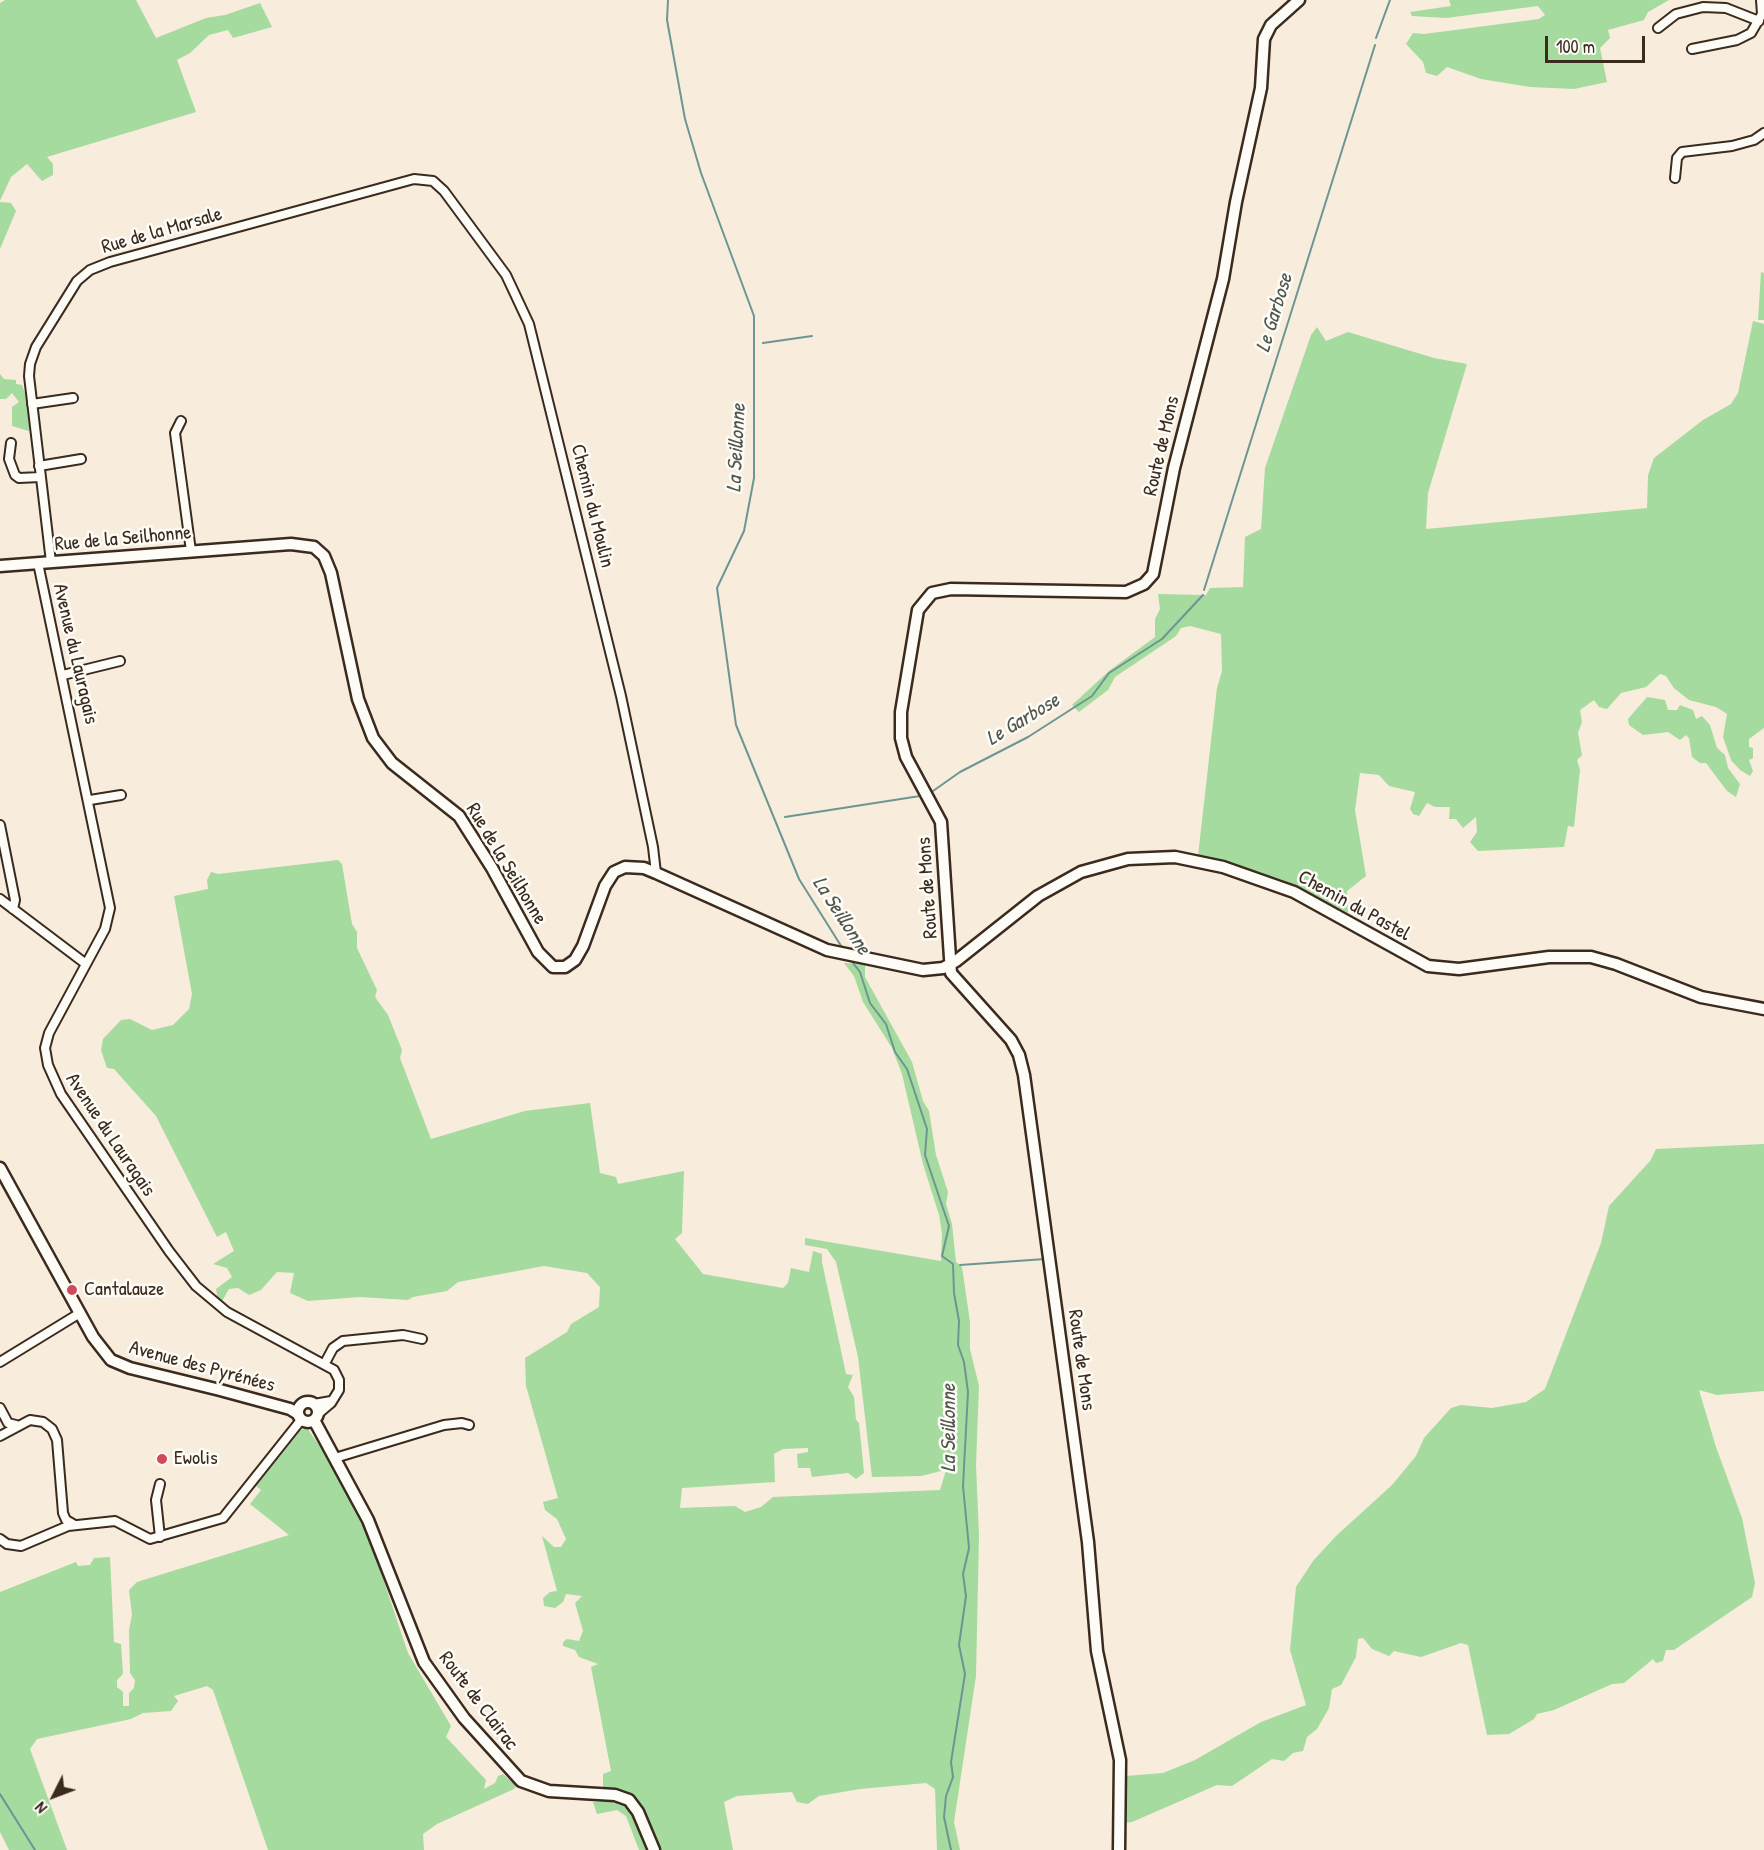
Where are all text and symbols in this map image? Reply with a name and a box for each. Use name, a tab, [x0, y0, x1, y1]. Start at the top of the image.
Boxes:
scale bar	[1548, 24, 1648, 62]
text: 100 m	[1556, 34, 1595, 59]
street label: Rue de la Marsale	[99, 202, 225, 260]
water label: Le Garbose	[1251, 271, 1299, 355]
street label: Route de Mons	[1139, 394, 1185, 498]
water label: La Seillonne	[722, 403, 752, 493]
street label: Chemin du Moulin	[565, 442, 619, 570]
street label: Rue de la Seilhonne	[54, 521, 192, 557]
street label: Avenue du Lauragais	[47, 581, 103, 727]
water label: Le Garbose	[982, 688, 1064, 752]
street label: Rue de la Seilhonne	[460, 799, 552, 929]
street label: Route de Mons	[912, 836, 944, 940]
street label: Chemin du Pastel	[1294, 865, 1414, 947]
water label: La Seillonne	[806, 872, 876, 960]
street label: Avenue du Lauragais	[60, 1069, 160, 1201]
place label: Cantalauze	[84, 1278, 164, 1302]
marker: Cantalauze	[65, 1283, 79, 1297]
street label: Route de Mons	[1062, 1308, 1100, 1412]
street label: Avenue des Pyrénées	[127, 1336, 277, 1398]
water label: La Seillonne	[936, 1384, 962, 1472]
place label: Ewolis	[174, 1447, 218, 1471]
marker: Ewolis	[155, 1452, 169, 1466]
street label: Route de Clairac	[433, 1647, 523, 1755]
north arrow	[24, 1766, 84, 1826]
text: N	[30, 1798, 52, 1819]

